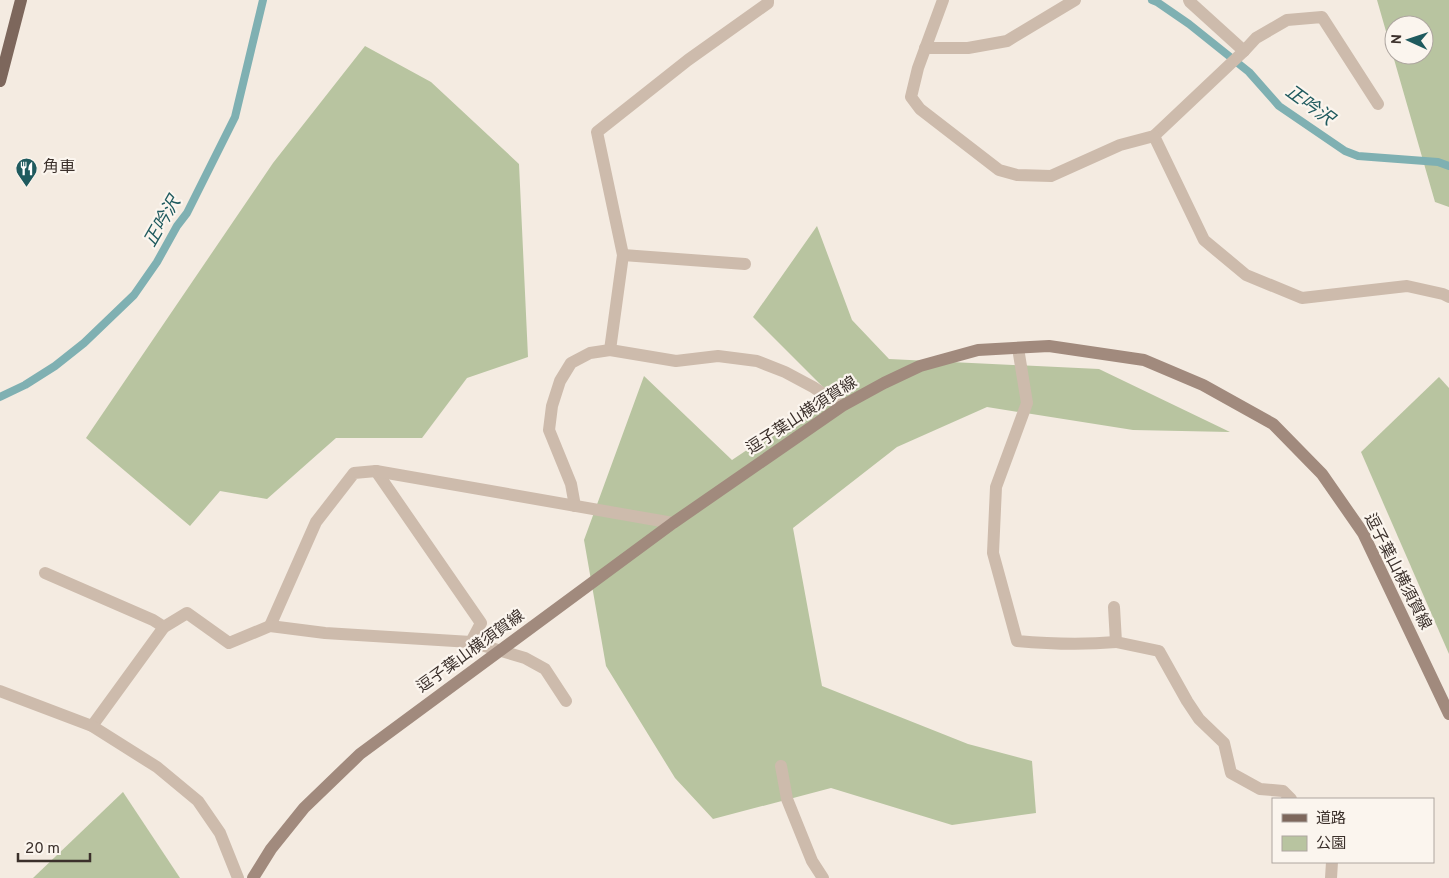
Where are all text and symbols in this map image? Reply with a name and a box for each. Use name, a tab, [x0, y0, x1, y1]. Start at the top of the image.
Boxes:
north arrow	[1384, 15, 1434, 65]
text: N	[1389, 34, 1406, 45]
water label: 正吟沢	[1280, 81, 1339, 132]
restaurant icon: 角車	[15, 156, 39, 187]
place label: 角車	[43, 158, 75, 178]
water label: 正吟沢	[140, 191, 187, 251]
street label: 逗子葉山横須賀線	[743, 373, 861, 459]
street label: 逗子葉山横須賀線	[1359, 510, 1435, 634]
street label: 逗子葉山横須賀線	[413, 606, 529, 698]
legend	[1272, 798, 1434, 863]
text: 道路	[1316, 810, 1346, 829]
scale bar	[18, 830, 90, 862]
text: 公園	[1316, 835, 1346, 854]
text: 20 m	[25, 840, 60, 859]

